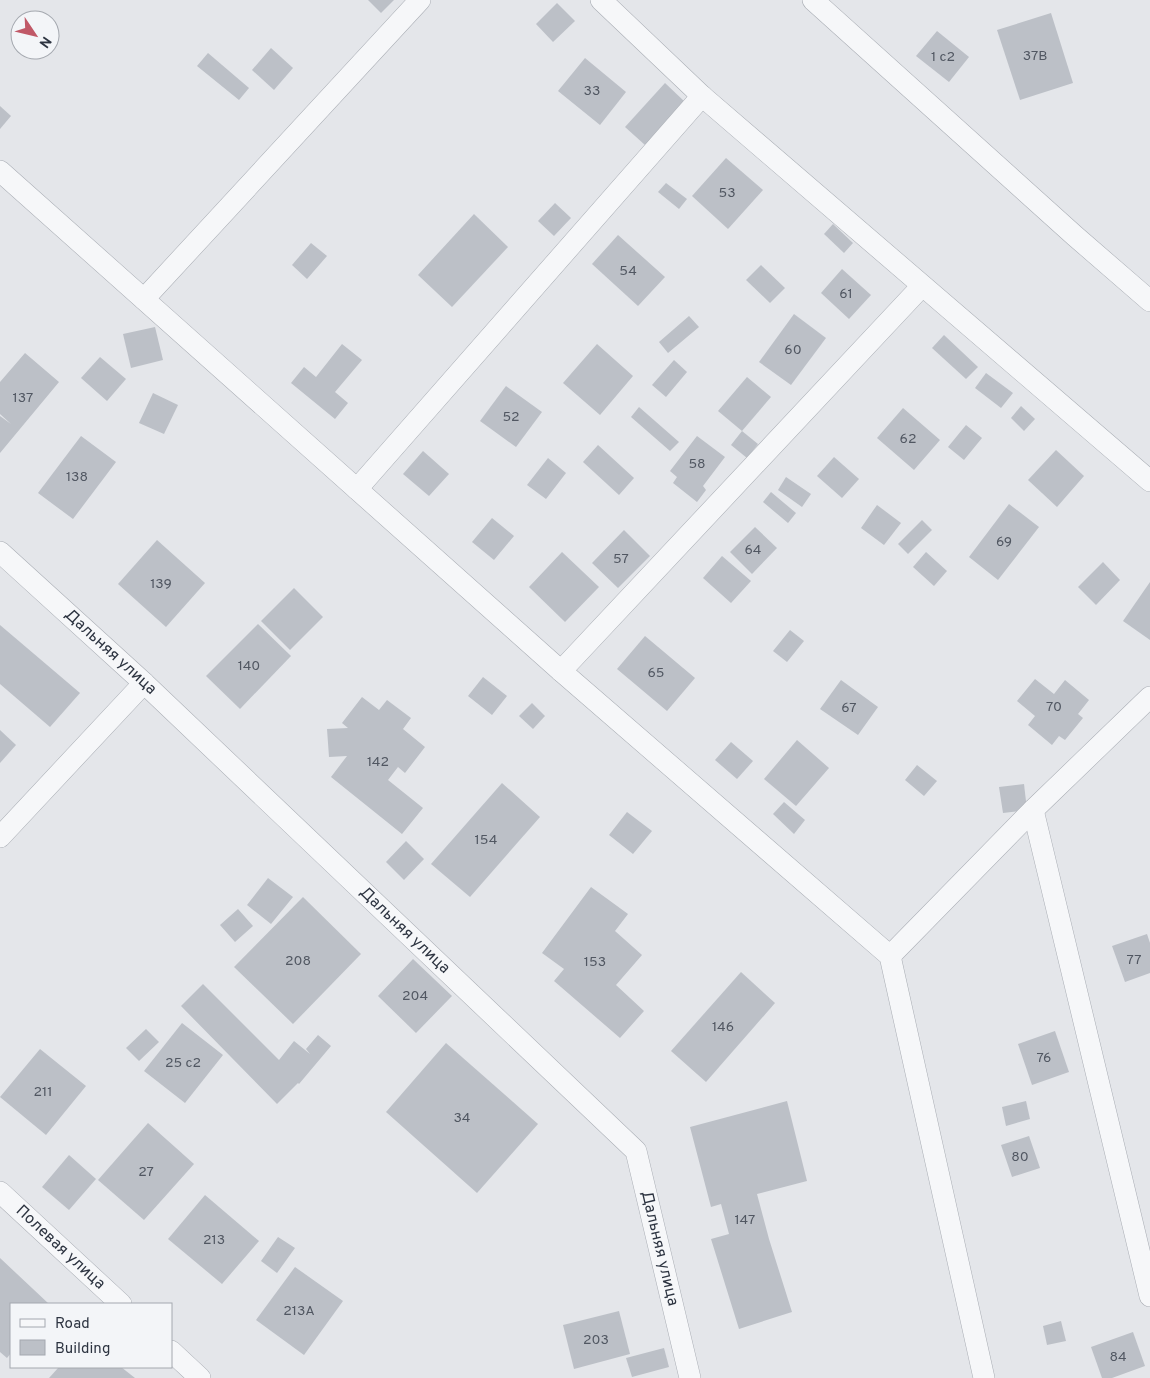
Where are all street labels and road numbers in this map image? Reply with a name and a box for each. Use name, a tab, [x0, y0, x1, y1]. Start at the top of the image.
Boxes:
street label: Дальняя улица	[60, 605, 160, 699]
street label: Дальняя улица	[355, 883, 454, 979]
street label: Дальняя улица	[636, 1189, 683, 1308]
street label: Полевая улица	[11, 1201, 109, 1294]

